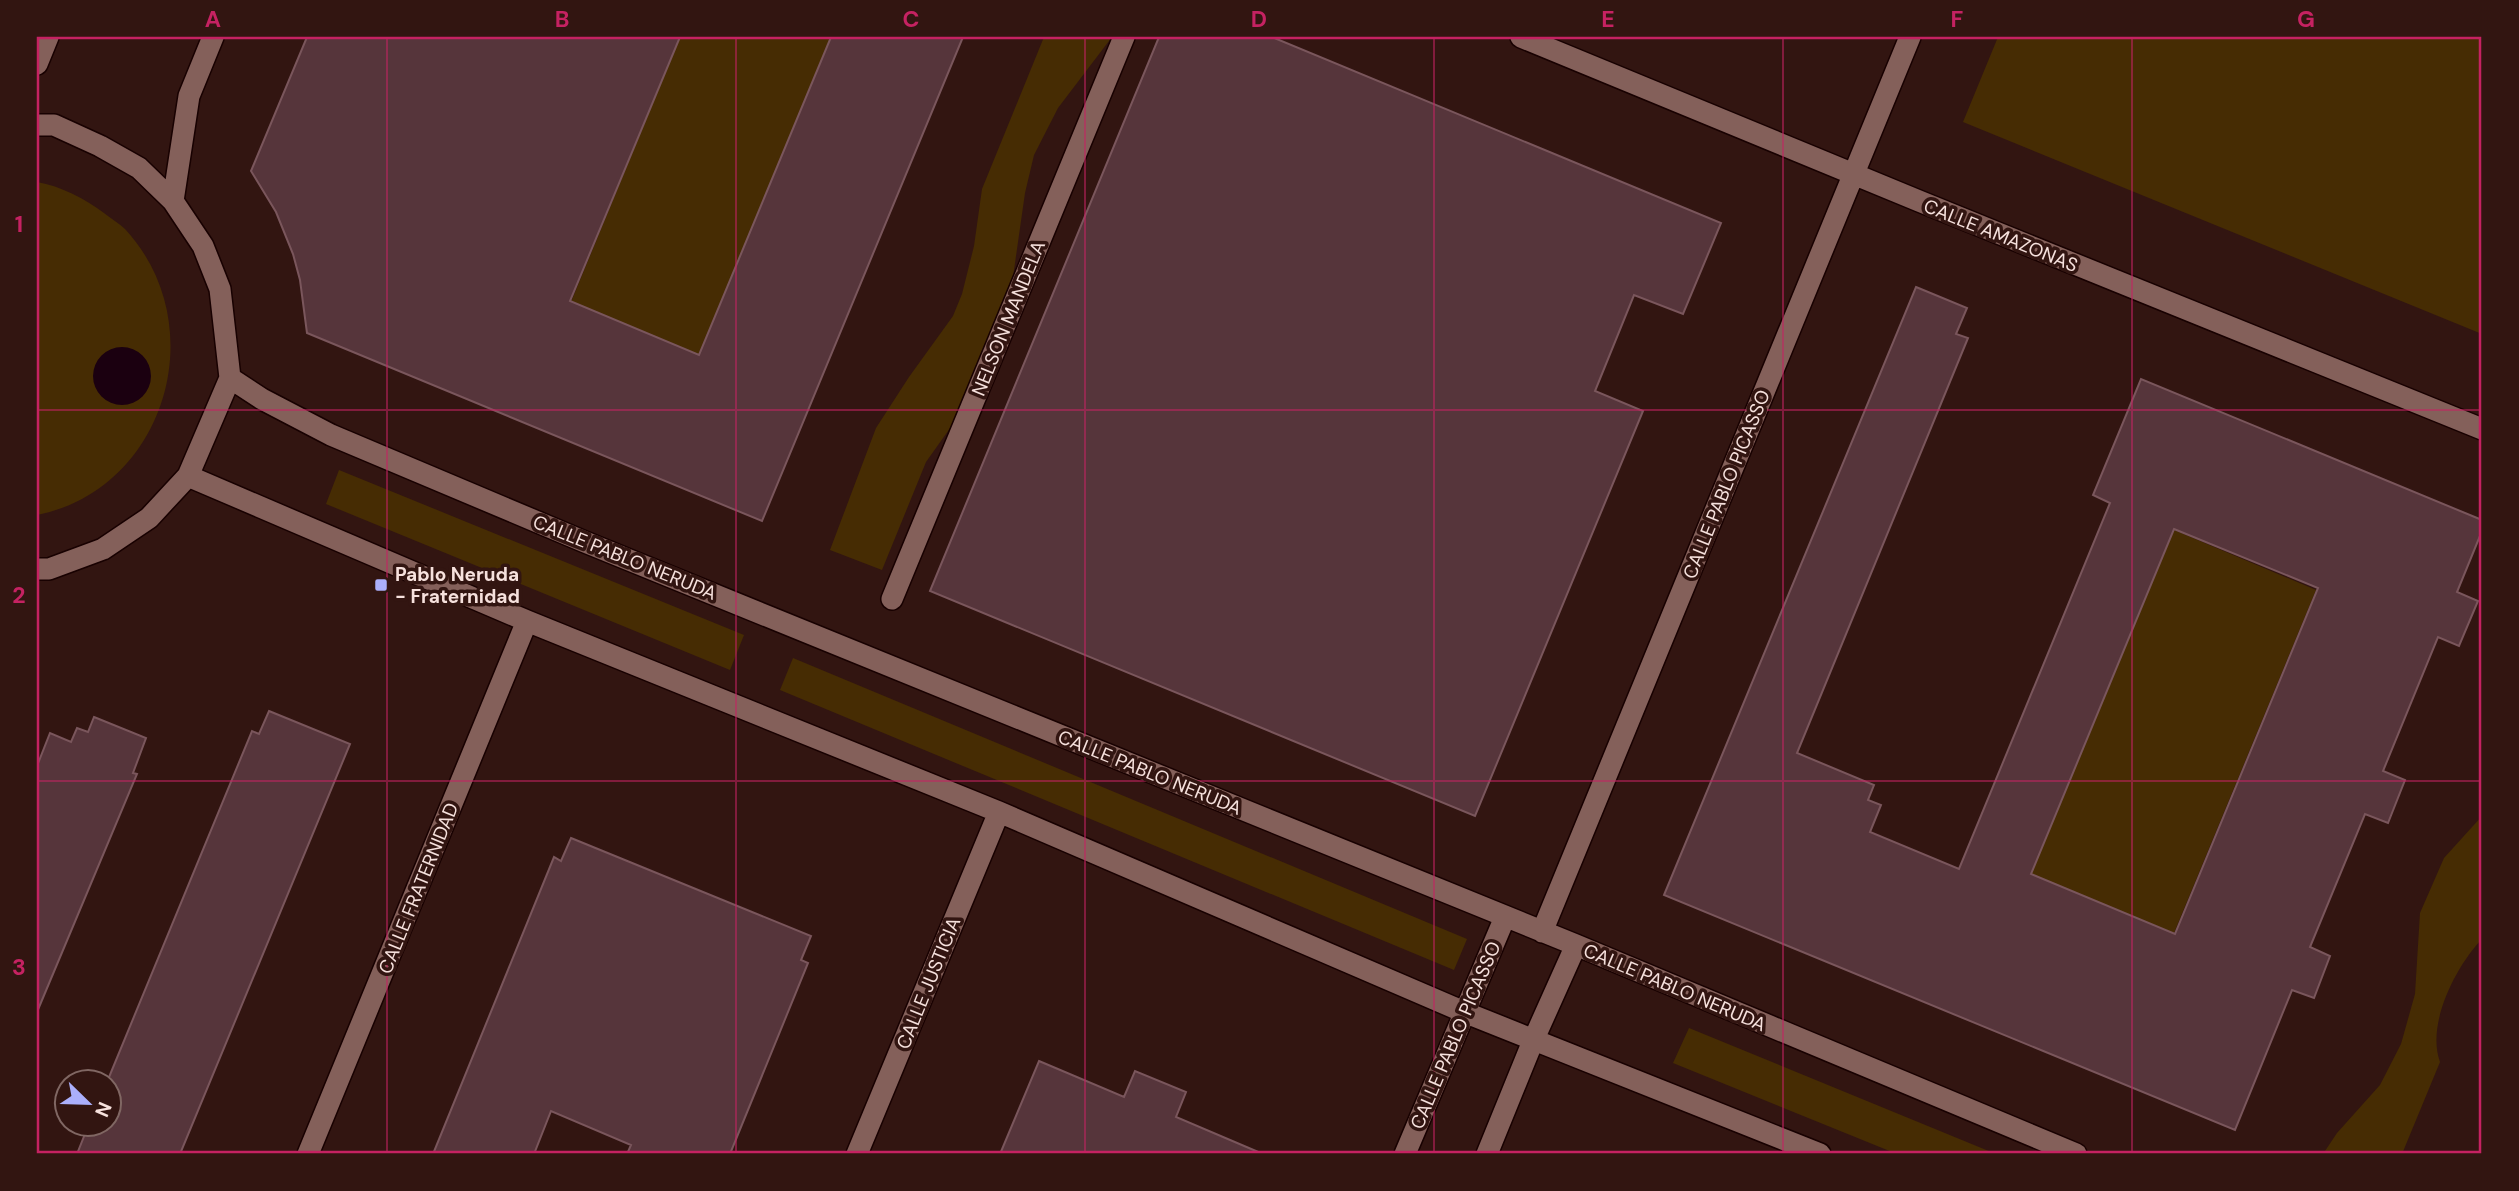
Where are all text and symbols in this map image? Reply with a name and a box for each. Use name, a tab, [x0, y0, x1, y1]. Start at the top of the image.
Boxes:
text: A	[205, 4, 221, 34]
text: B	[555, 4, 569, 34]
text: C	[903, 4, 919, 34]
text: D	[1251, 4, 1267, 34]
text: E	[1601, 4, 1615, 34]
text: F	[1951, 4, 1964, 34]
text: G	[2297, 4, 2315, 34]
street label: CALLE AMAZONAS	[1920, 193, 2082, 278]
text: 1	[15, 209, 23, 239]
street label: NELSON MANDELA	[966, 236, 1051, 400]
street label: CALLE PABLO PICASSO	[1677, 386, 1776, 582]
street label: CALLE PABLO NERUDA	[529, 509, 721, 606]
place label: Pablo Neruda - Fraternidad	[395, 562, 520, 609]
marker: Pablo Neruda - Fraternidad	[373, 577, 389, 593]
text: 2	[12, 580, 26, 610]
street label: CALLE PABLO NERUDA	[1054, 724, 1246, 821]
street label: CALLE FRATERNIDAD	[373, 799, 464, 977]
street label: CALLE JUSTICIA	[891, 913, 966, 1053]
street label: CALLE PABLO PICASSO	[1405, 937, 1506, 1133]
street label: CALLE PABLO NERUDA	[1580, 938, 1770, 1037]
text: 3	[12, 952, 26, 982]
north arrow	[52, 1068, 122, 1138]
text: N	[89, 1098, 117, 1121]

